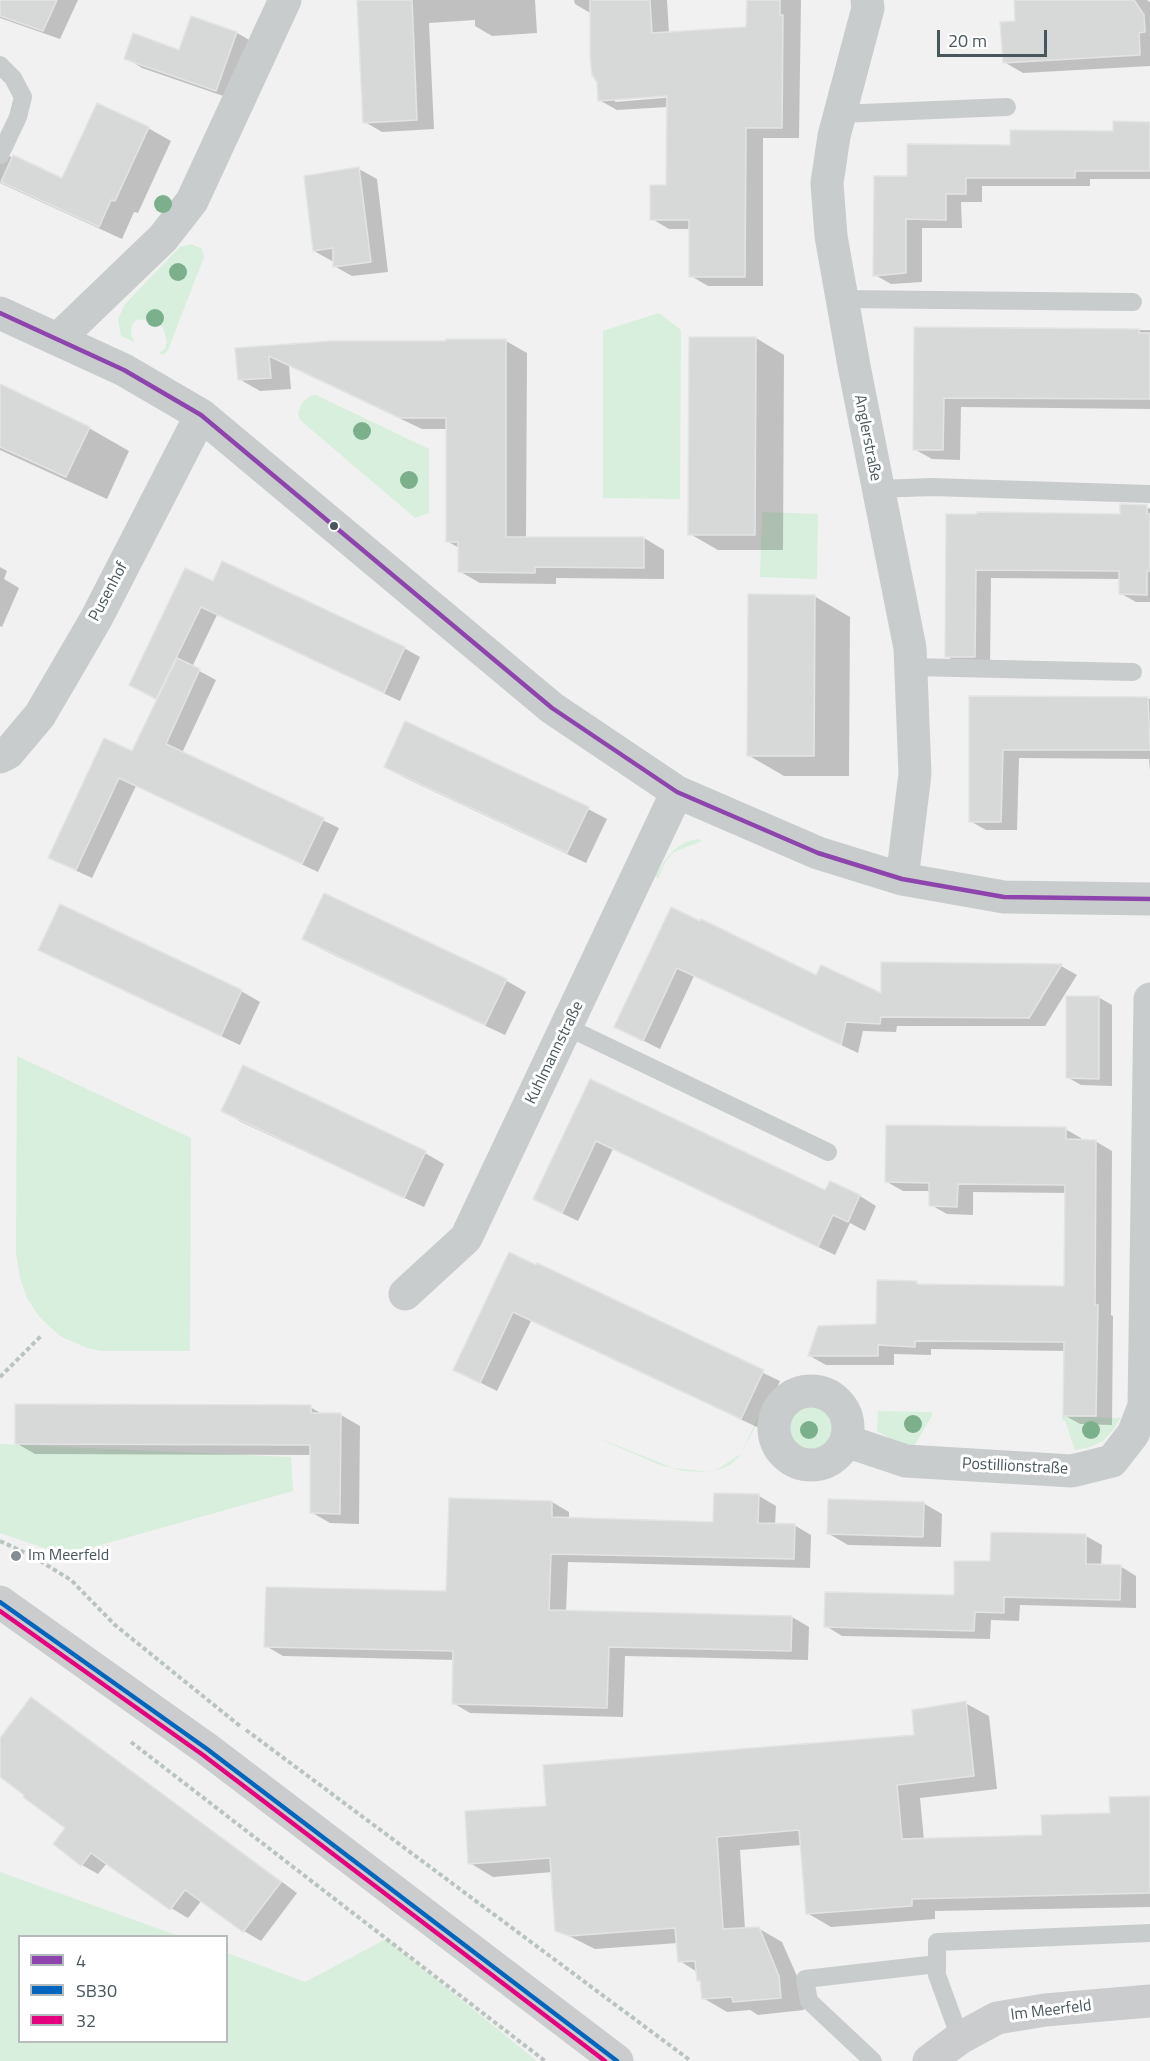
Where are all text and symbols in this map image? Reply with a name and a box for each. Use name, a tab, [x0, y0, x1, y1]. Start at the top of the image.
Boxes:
scale bar	[940, 18, 1050, 56]
text: 20 m	[948, 27, 987, 54]
street label: Anglerstraße	[849, 393, 885, 483]
unlabelled marker	[328, 520, 340, 532]
street label: Pusenhof	[85, 559, 133, 625]
street label: Kuhlmannstraße	[522, 998, 588, 1108]
street label: Postillionstraße	[961, 1455, 1069, 1479]
place label: Im Meerfeld	[28, 1546, 109, 1566]
marker: Im Meerfeld	[9, 1549, 23, 1563]
legend	[18, 1935, 228, 2043]
text: 4	[76, 1947, 86, 1974]
text: SB30	[76, 1977, 117, 2004]
street label: Im Meerfeld	[1009, 1997, 1093, 2025]
text: 32	[76, 2007, 96, 2034]

